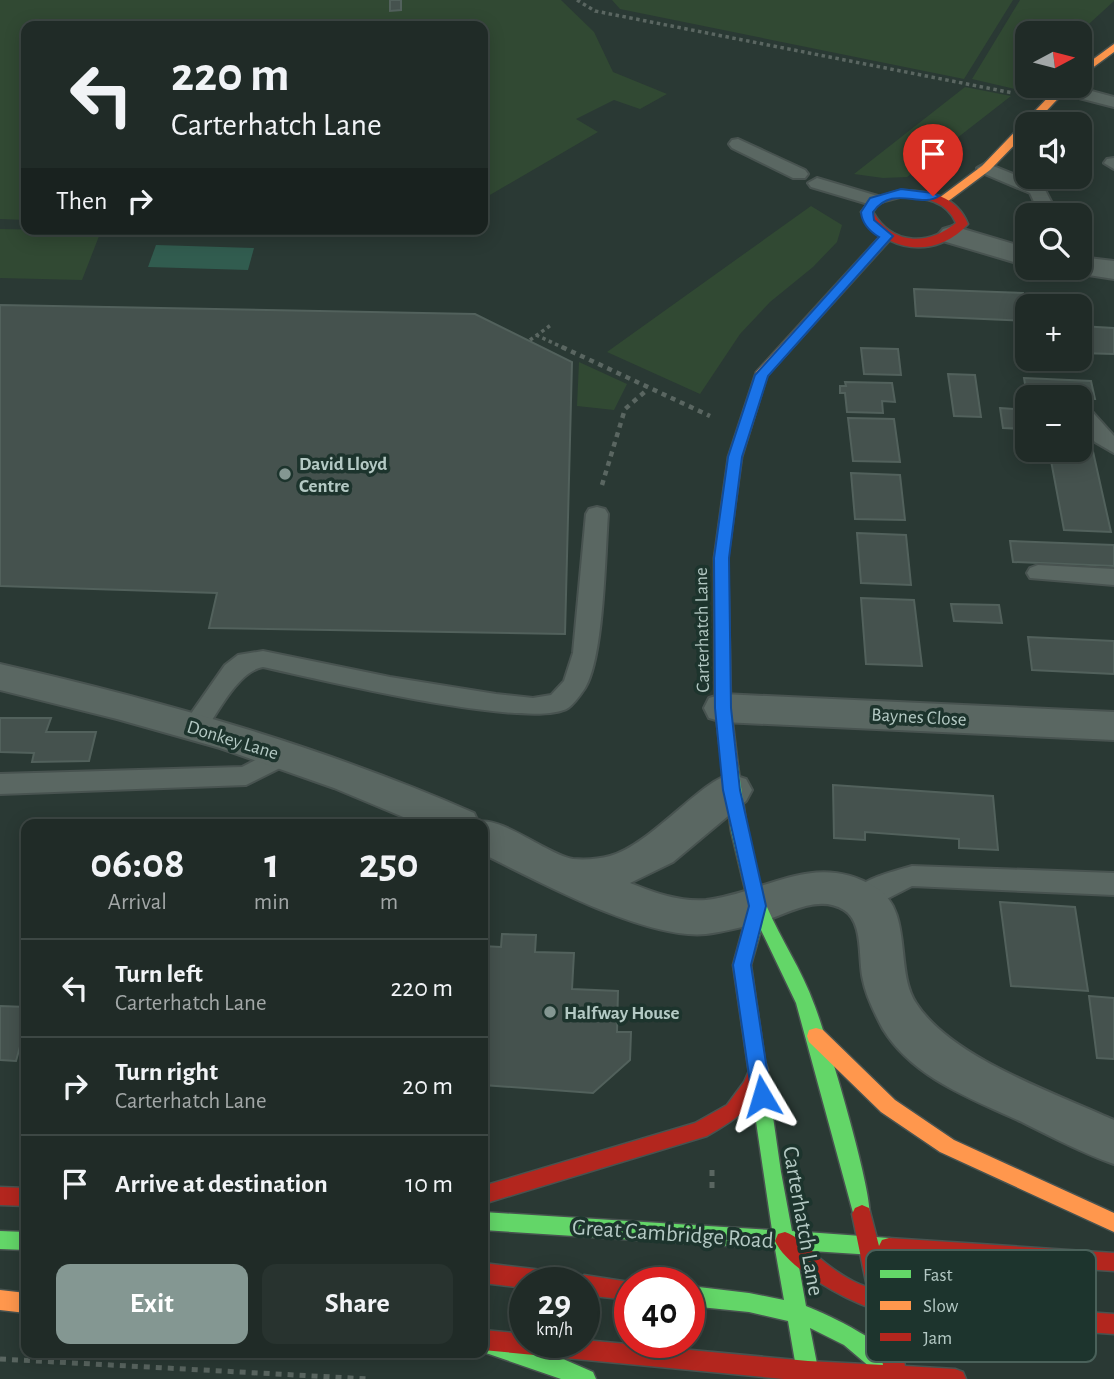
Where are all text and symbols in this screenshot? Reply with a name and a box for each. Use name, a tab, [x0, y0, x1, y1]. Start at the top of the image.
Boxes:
north arrow	[1015, 21, 1092, 98]
map controls	[1015, 21, 1092, 462]
icon: left	[56, 49, 147, 140]
text: 220 m	[171, 51, 290, 100]
text: Carterhatch Lane	[171, 109, 382, 141]
button: sound	[1015, 112, 1092, 189]
pin	[903, 124, 963, 196]
icon: arrive	[914, 135, 952, 173]
icon: right	[121, 182, 159, 220]
text: Then	[56, 188, 107, 214]
button: search	[1015, 203, 1092, 280]
button: +	[1015, 294, 1092, 371]
button: −	[1015, 385, 1092, 462]
place label: David Lloyd Centre	[299, 455, 387, 496]
marker: David Lloyd Centre	[277, 466, 293, 482]
street label: Carterhatch Lane	[692, 567, 713, 693]
street label: Baynes Close	[871, 706, 967, 729]
street label: Donkey Lane	[185, 718, 281, 763]
text: 06:08	[90, 843, 185, 885]
text: 1	[264, 843, 279, 885]
text: 250	[359, 843, 419, 885]
text: Arrival	[108, 891, 167, 914]
text: min	[254, 891, 290, 914]
text: m	[380, 891, 398, 914]
text: Turn left	[115, 961, 203, 987]
icon: left	[56, 969, 94, 1007]
text: 220 m	[391, 975, 453, 1001]
text: Carterhatch Lane	[115, 992, 267, 1015]
marker: Halfway House	[542, 1004, 558, 1020]
place label: Halfway House	[564, 1004, 680, 1023]
text: Turn right	[115, 1059, 218, 1085]
position arrow	[725, 1059, 799, 1133]
icon: right	[56, 1067, 94, 1105]
text: 20 m	[402, 1073, 453, 1099]
text: Carterhatch Lane	[115, 1090, 267, 1113]
street label: Carterhatch Lane	[778, 1145, 827, 1298]
icon: arrive	[56, 1165, 94, 1203]
text: Arrive at destination	[115, 1171, 328, 1197]
text: 10 m	[405, 1171, 453, 1197]
street label: Great Cambridge Road	[571, 1216, 774, 1253]
legend	[866, 1250, 1096, 1362]
button: Exit	[56, 1264, 248, 1344]
button: Share	[262, 1264, 453, 1344]
text: Fast	[923, 1266, 953, 1285]
speed limit sign: 40	[614, 1267, 705, 1358]
text: 29	[538, 1286, 571, 1321]
text: Slow	[923, 1297, 959, 1316]
text: km/h	[536, 1321, 573, 1339]
text: Jam	[923, 1329, 952, 1348]

